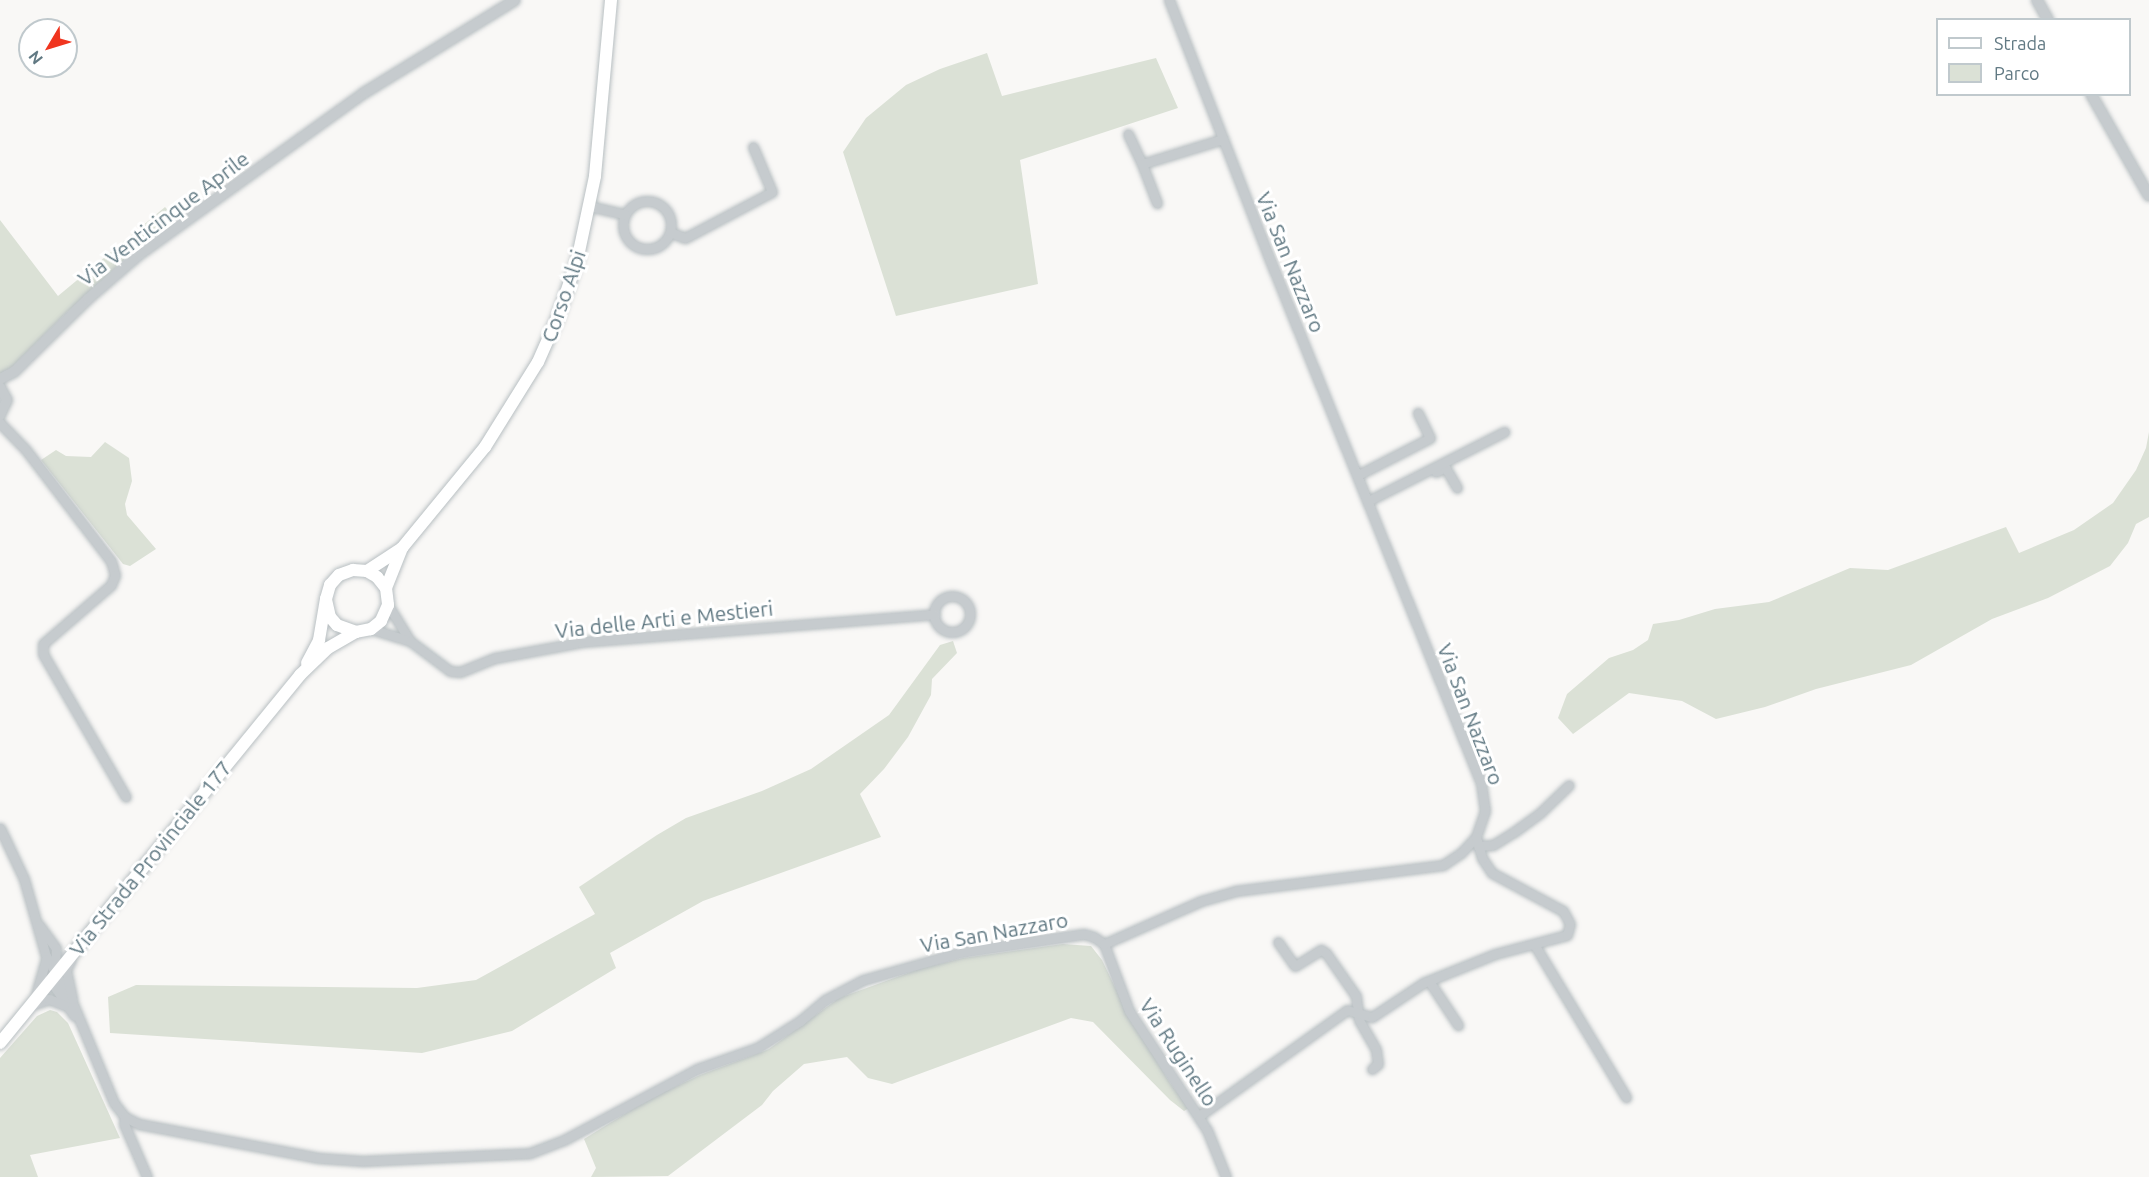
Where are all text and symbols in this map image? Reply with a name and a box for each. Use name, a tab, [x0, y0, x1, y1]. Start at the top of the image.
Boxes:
north arrow	[18, 18, 78, 78]
legend	[1936, 18, 2131, 96]
text: Strada	[1994, 33, 2046, 53]
text: N	[25, 48, 46, 68]
text: Parco	[1994, 63, 2040, 83]
street label: Via Venticinque Aprile	[72, 145, 254, 291]
street label: Via San Nazzaro	[1251, 188, 1331, 336]
street label: Corso Alpi	[535, 247, 591, 345]
street label: Via delle Arti e Mestieri	[554, 595, 774, 643]
street label: Via San Nazzaro	[1432, 640, 1510, 788]
street label: Via Strada Provinciale 177	[64, 755, 236, 961]
street label: Via San Nazzaro	[918, 907, 1070, 957]
street label: Via Ruginello	[1135, 993, 1223, 1111]

